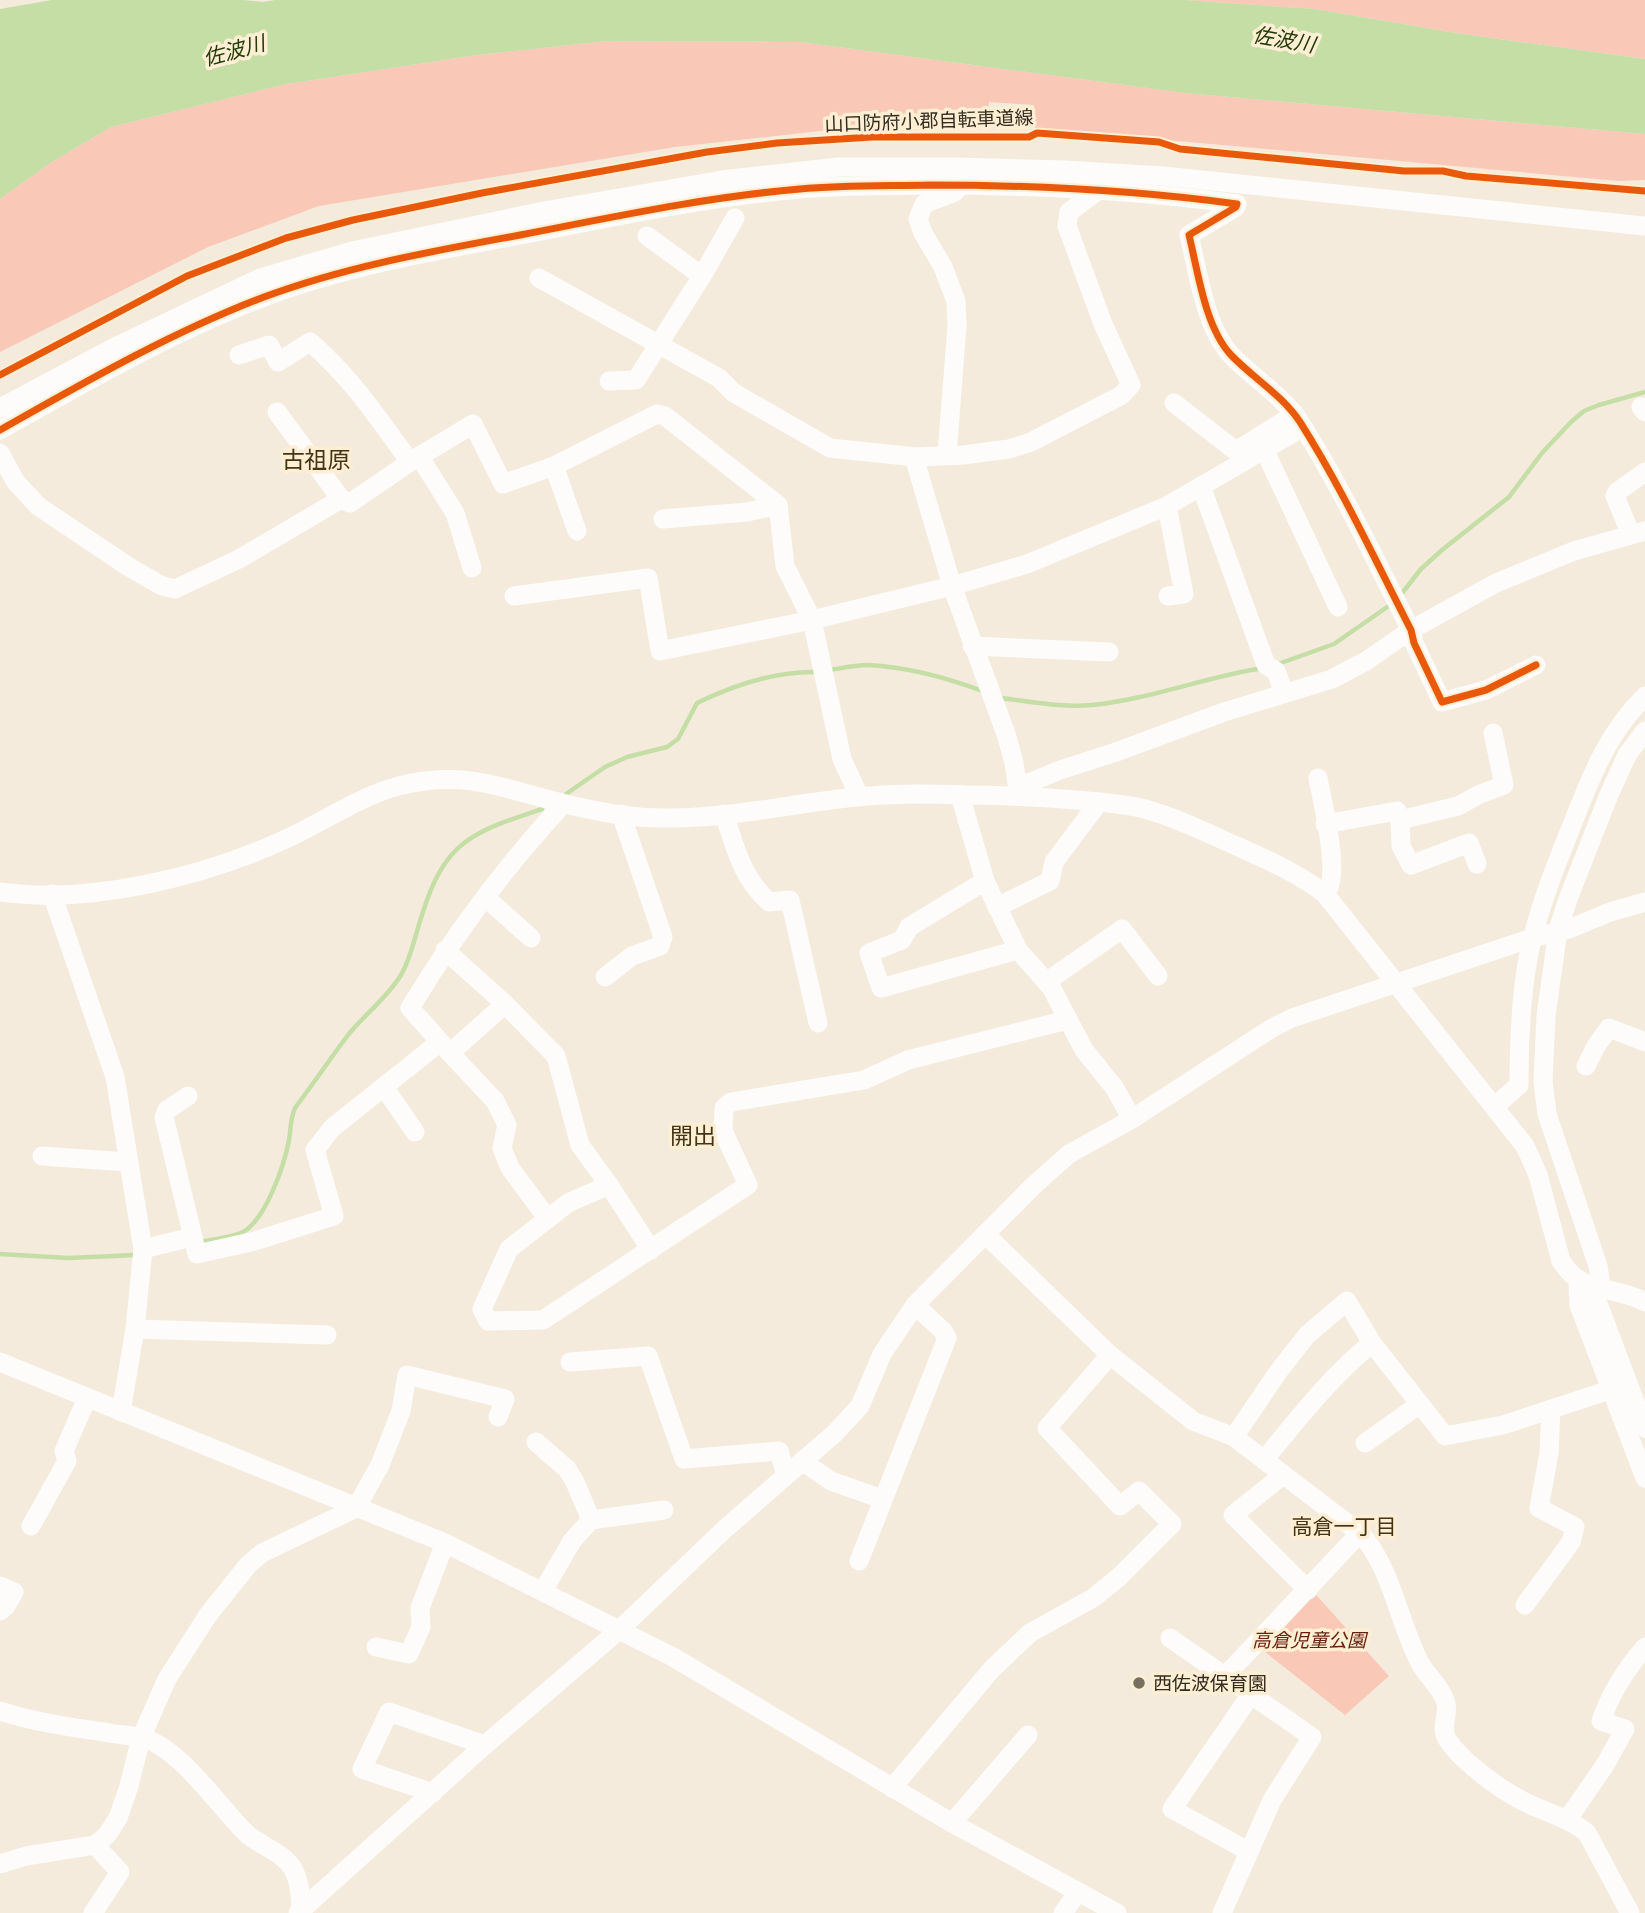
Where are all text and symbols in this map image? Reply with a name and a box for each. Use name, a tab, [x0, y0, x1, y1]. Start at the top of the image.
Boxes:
water label: 佐波川	[1251, 23, 1319, 58]
water label: 佐波川	[200, 31, 269, 71]
street label: 山口防府小郡自転車道線	[824, 107, 1034, 135]
district label: 古祖原	[282, 448, 351, 473]
district label: 開出	[670, 1124, 716, 1149]
district label: 高倉一丁目	[1292, 1515, 1397, 1539]
park label: 高倉児童公園	[1252, 1630, 1369, 1651]
place label: 西佐波保育園	[1153, 1673, 1267, 1694]
marker: 西佐波保育園	[1131, 1675, 1147, 1691]

